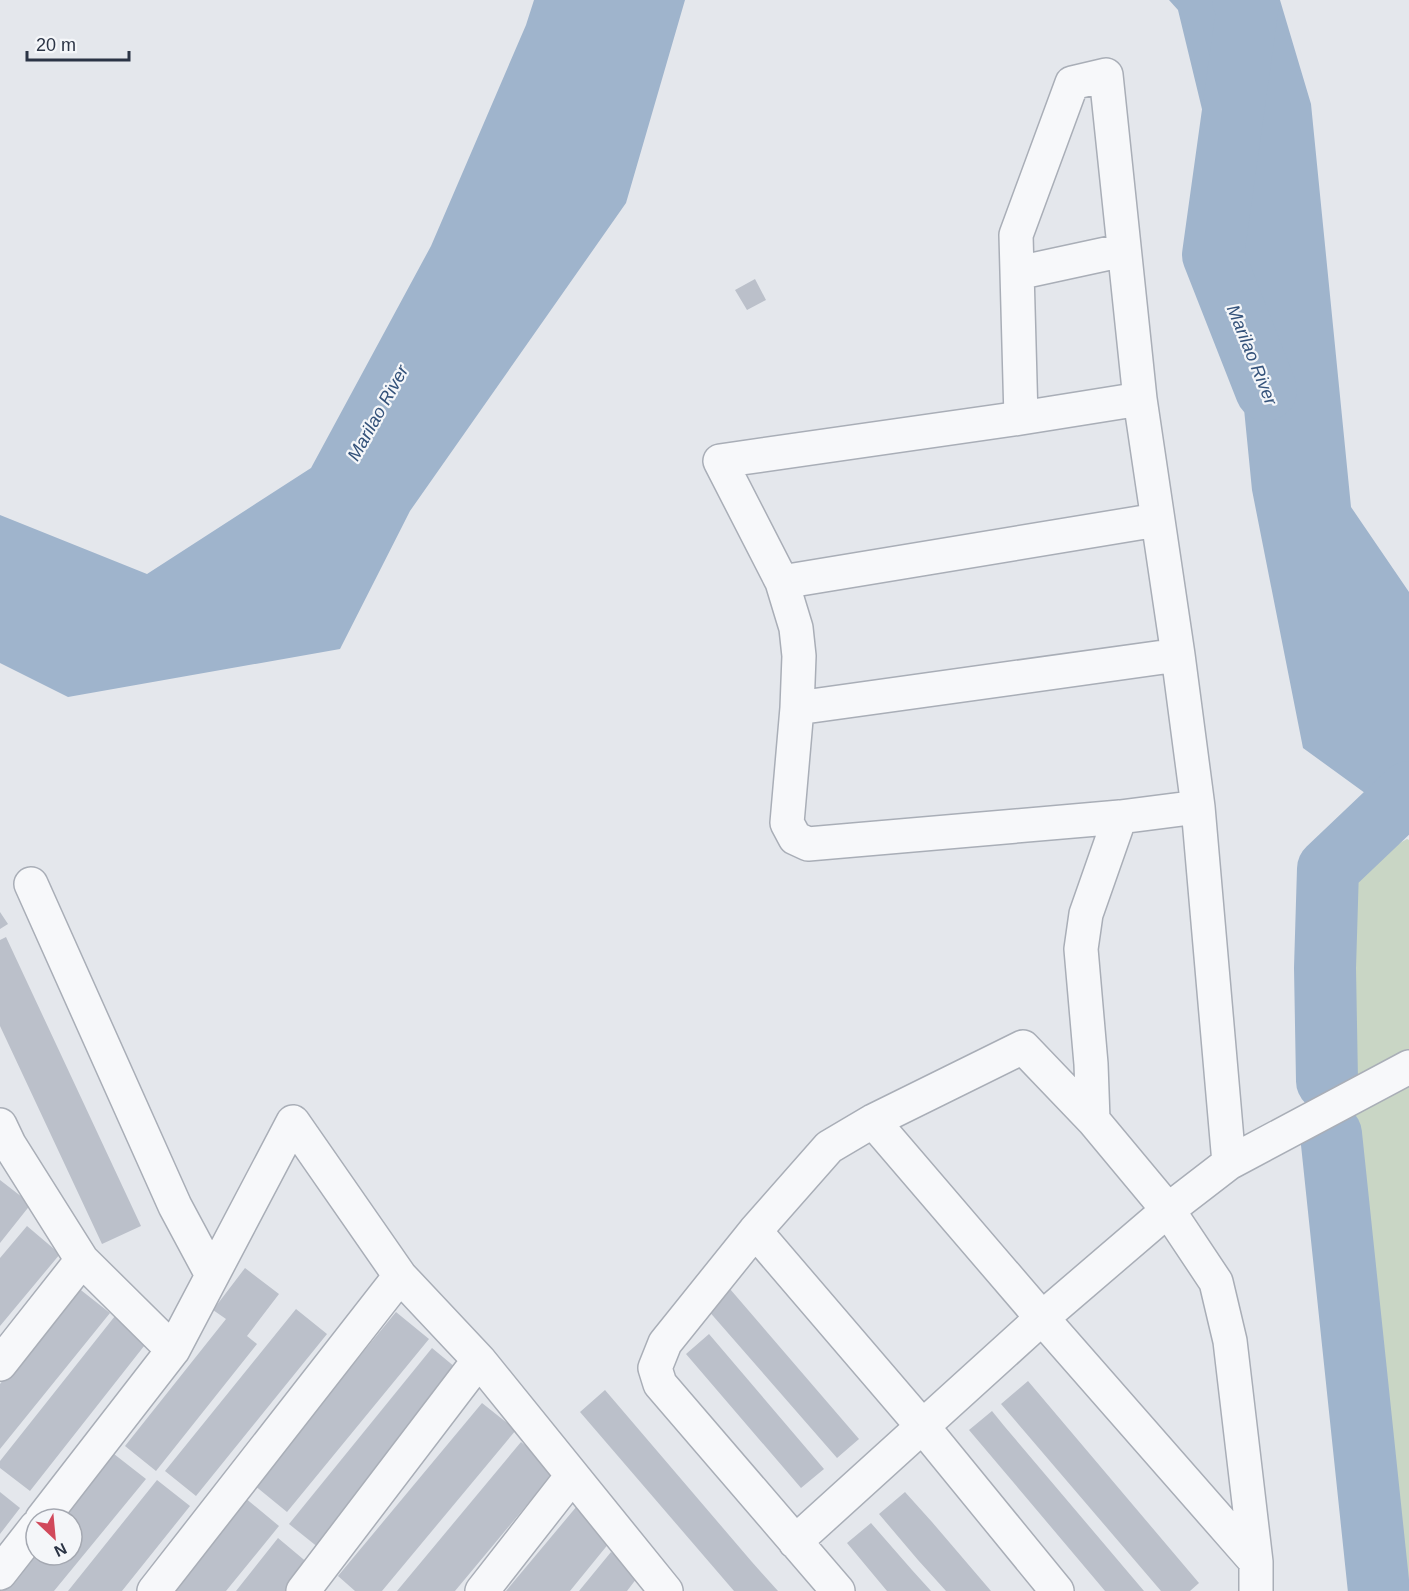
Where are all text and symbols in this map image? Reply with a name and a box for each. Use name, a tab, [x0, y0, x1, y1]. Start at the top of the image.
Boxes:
scale bar	[27, 24, 129, 62]
text: 20 m	[36, 35, 76, 55]
water label: Marilao River	[1223, 302, 1282, 409]
water label: Marilao River	[344, 361, 413, 464]
north arrow	[24, 1507, 84, 1567]
text: N	[51, 1540, 69, 1560]

